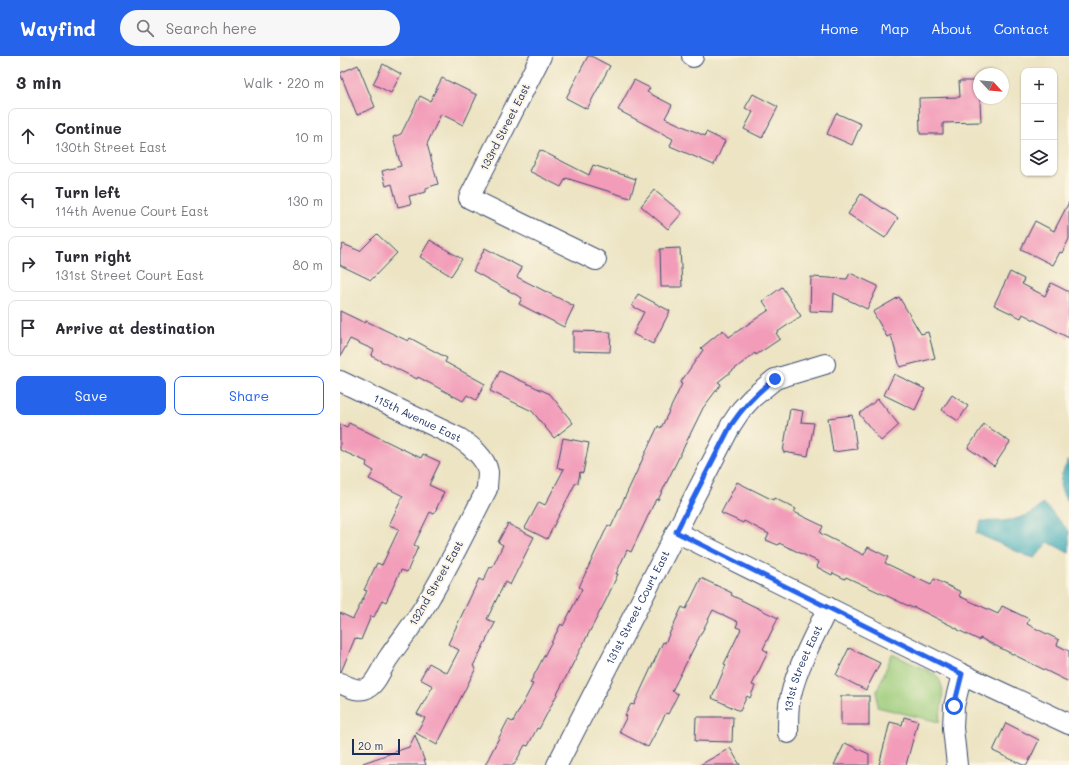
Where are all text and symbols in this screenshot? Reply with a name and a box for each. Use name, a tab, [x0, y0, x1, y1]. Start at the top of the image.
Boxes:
search box	[120, 10, 400, 46]
text: Wayfind	[20, 16, 96, 41]
icon: search	[134, 17, 156, 39]
text: Search here	[166, 18, 257, 38]
text: Home	[820, 19, 858, 38]
text: Map	[880, 19, 909, 38]
text: About	[931, 19, 972, 38]
text: Contact	[994, 19, 1049, 38]
north arrow	[973, 68, 1009, 104]
map controls	[1021, 68, 1057, 176]
button: +	[1021, 68, 1057, 104]
text: 3 min	[16, 71, 61, 93]
text: Walk · 220 m	[243, 74, 324, 91]
street label: 133rd Street East	[476, 81, 533, 173]
button: −	[1021, 104, 1057, 140]
text: Continue	[55, 118, 122, 138]
icon: ahead	[17, 125, 39, 147]
text: 10 m	[295, 128, 323, 145]
text: 130th Street East	[55, 138, 167, 155]
button: layers	[1021, 140, 1057, 176]
text: Turn left	[55, 182, 120, 202]
icon: left	[17, 189, 39, 211]
text: 130 m	[287, 192, 323, 209]
text: 114th Avenue Court East	[55, 202, 209, 219]
text: Turn right	[55, 246, 132, 266]
icon: right	[17, 253, 39, 275]
text: 80 m	[293, 256, 323, 273]
text: 131st Street Court East	[55, 266, 204, 283]
icon: arrive	[17, 317, 39, 339]
text: Arrive at destination	[55, 318, 215, 338]
route end	[766, 370, 784, 388]
button: Save	[16, 376, 166, 415]
button: Share	[174, 376, 324, 415]
street label: 115th Avenue East	[371, 390, 464, 445]
street label: 132nd Street East	[405, 537, 466, 628]
street label: 131st Street Court East	[602, 547, 673, 667]
street label: 131st Street East	[780, 622, 825, 713]
route start	[945, 697, 963, 715]
scale bar	[352, 737, 400, 756]
text: 20 m	[358, 738, 383, 753]

